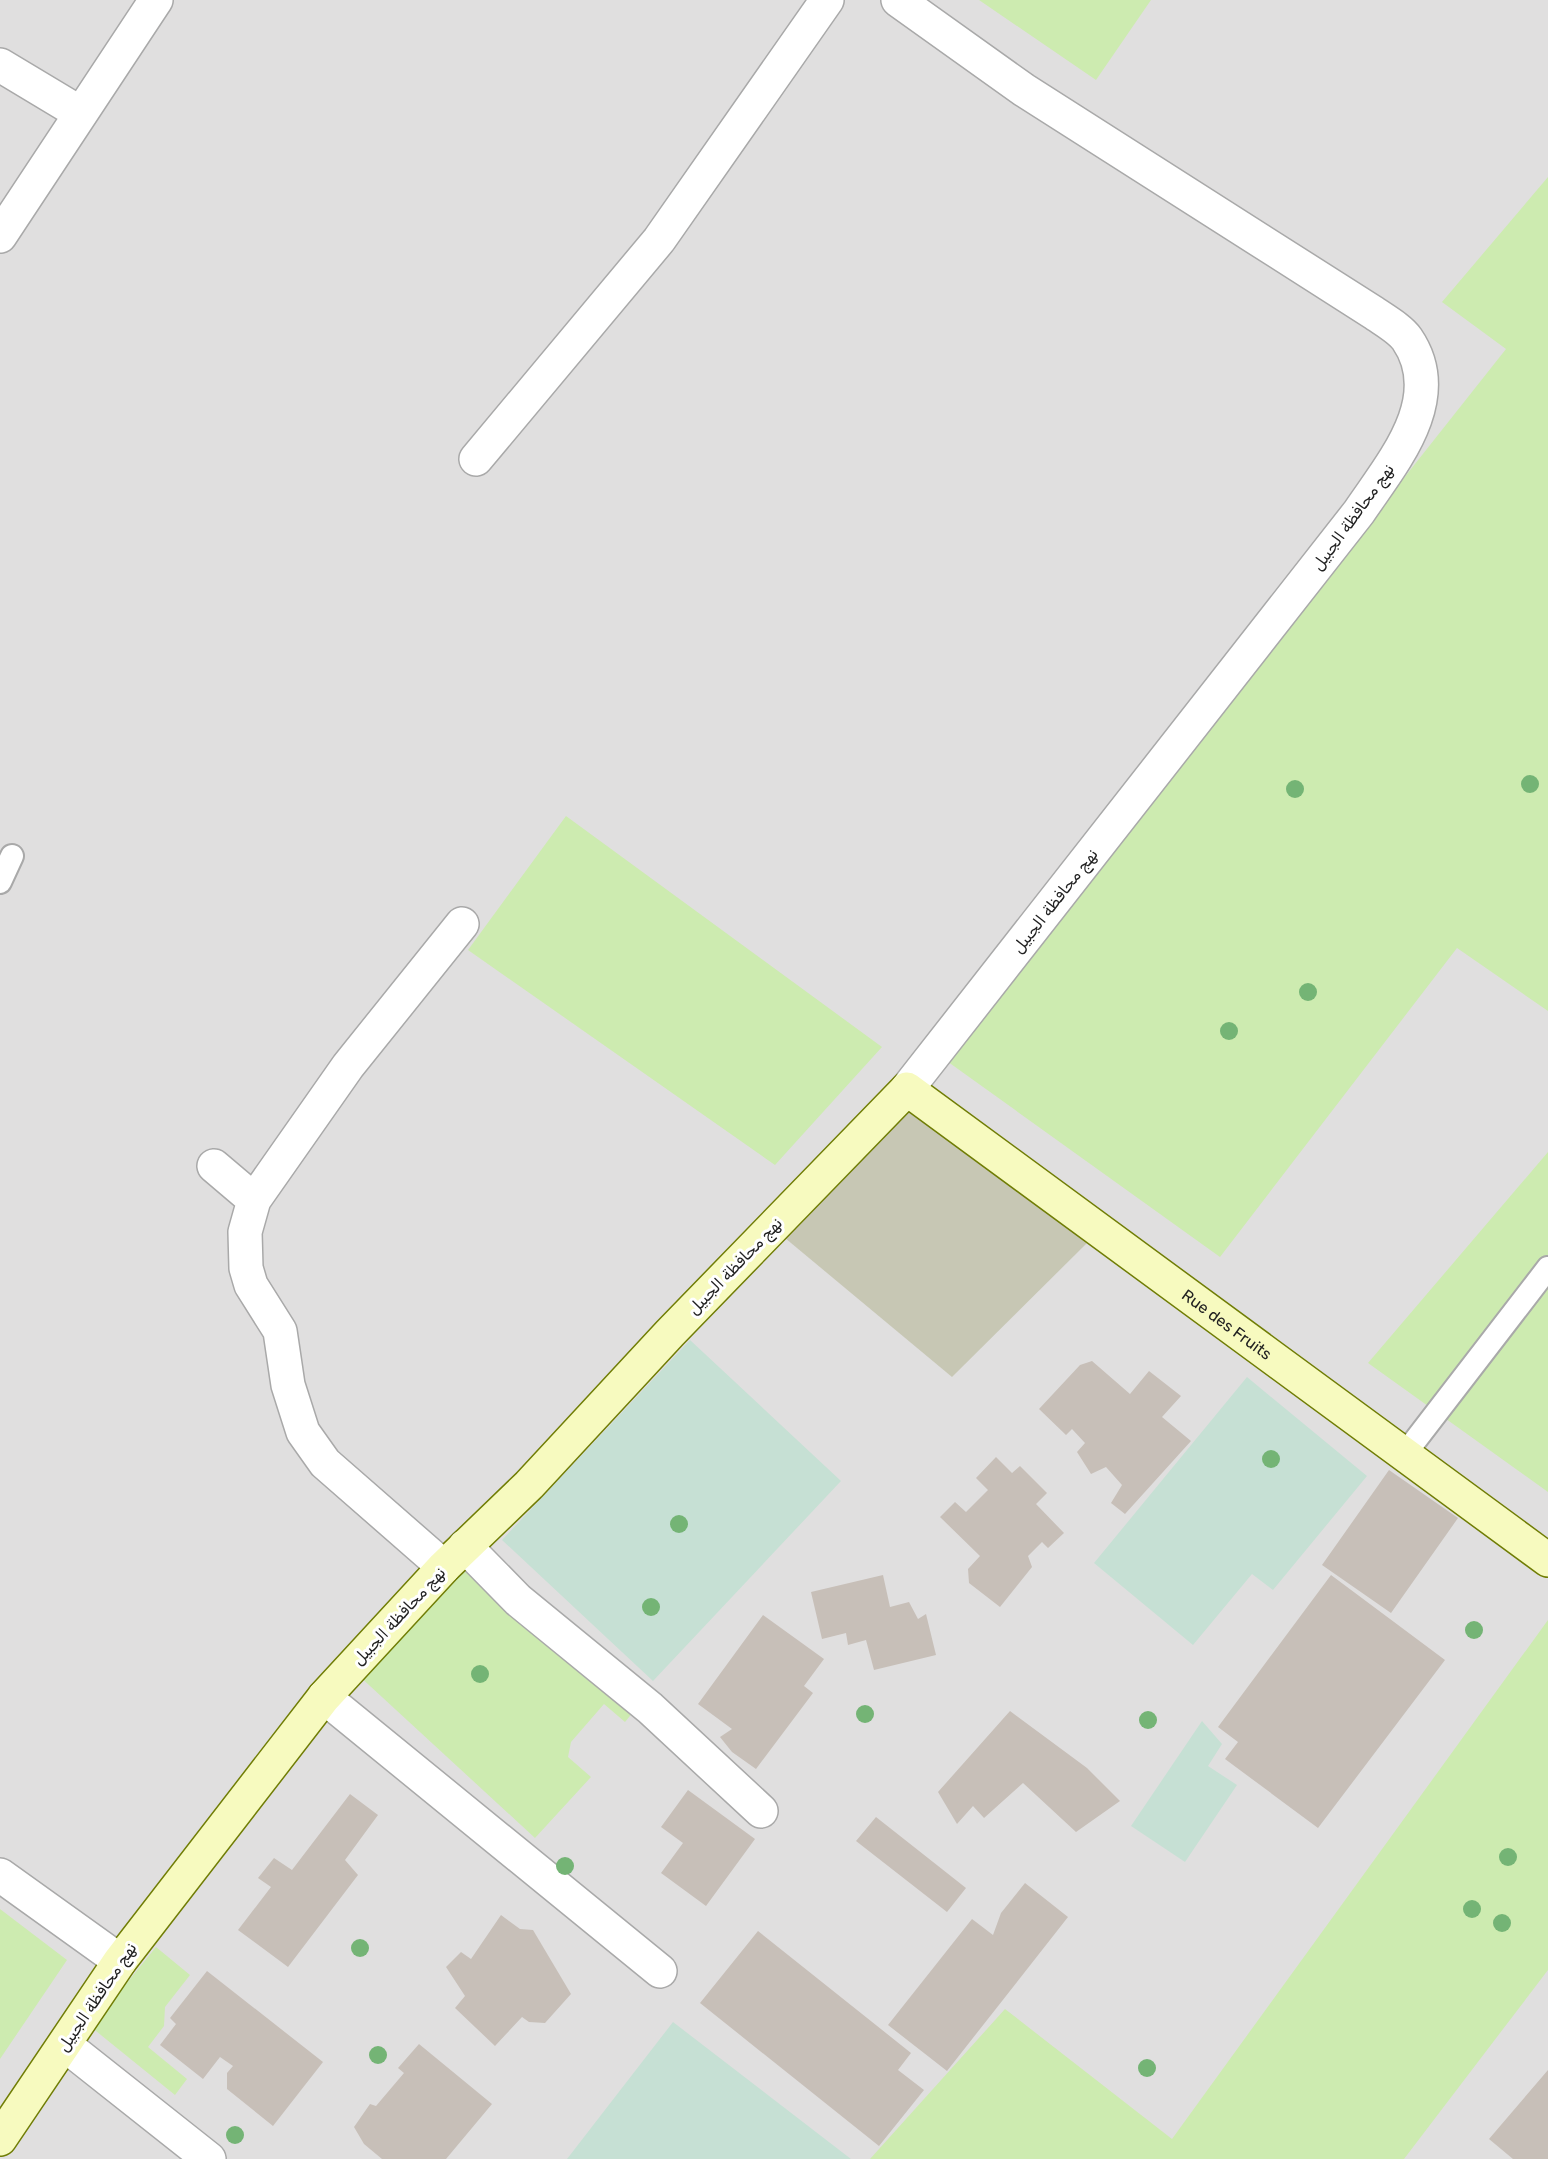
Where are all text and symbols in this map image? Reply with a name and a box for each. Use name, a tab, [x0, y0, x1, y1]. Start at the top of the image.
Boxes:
street label: نهج محافظة الجبيل	[1308, 460, 1400, 575]
street label: نهج محافظة الجبيل	[1008, 845, 1103, 958]
street label: نهج محافظة الجبيل	[684, 1214, 788, 1320]
street label: Rue des Fruits	[1178, 1285, 1276, 1363]
street label: نهج محافظة الجبيل	[349, 1563, 451, 1670]
street label: نهج محافظة الجبيل	[53, 1939, 142, 2056]

